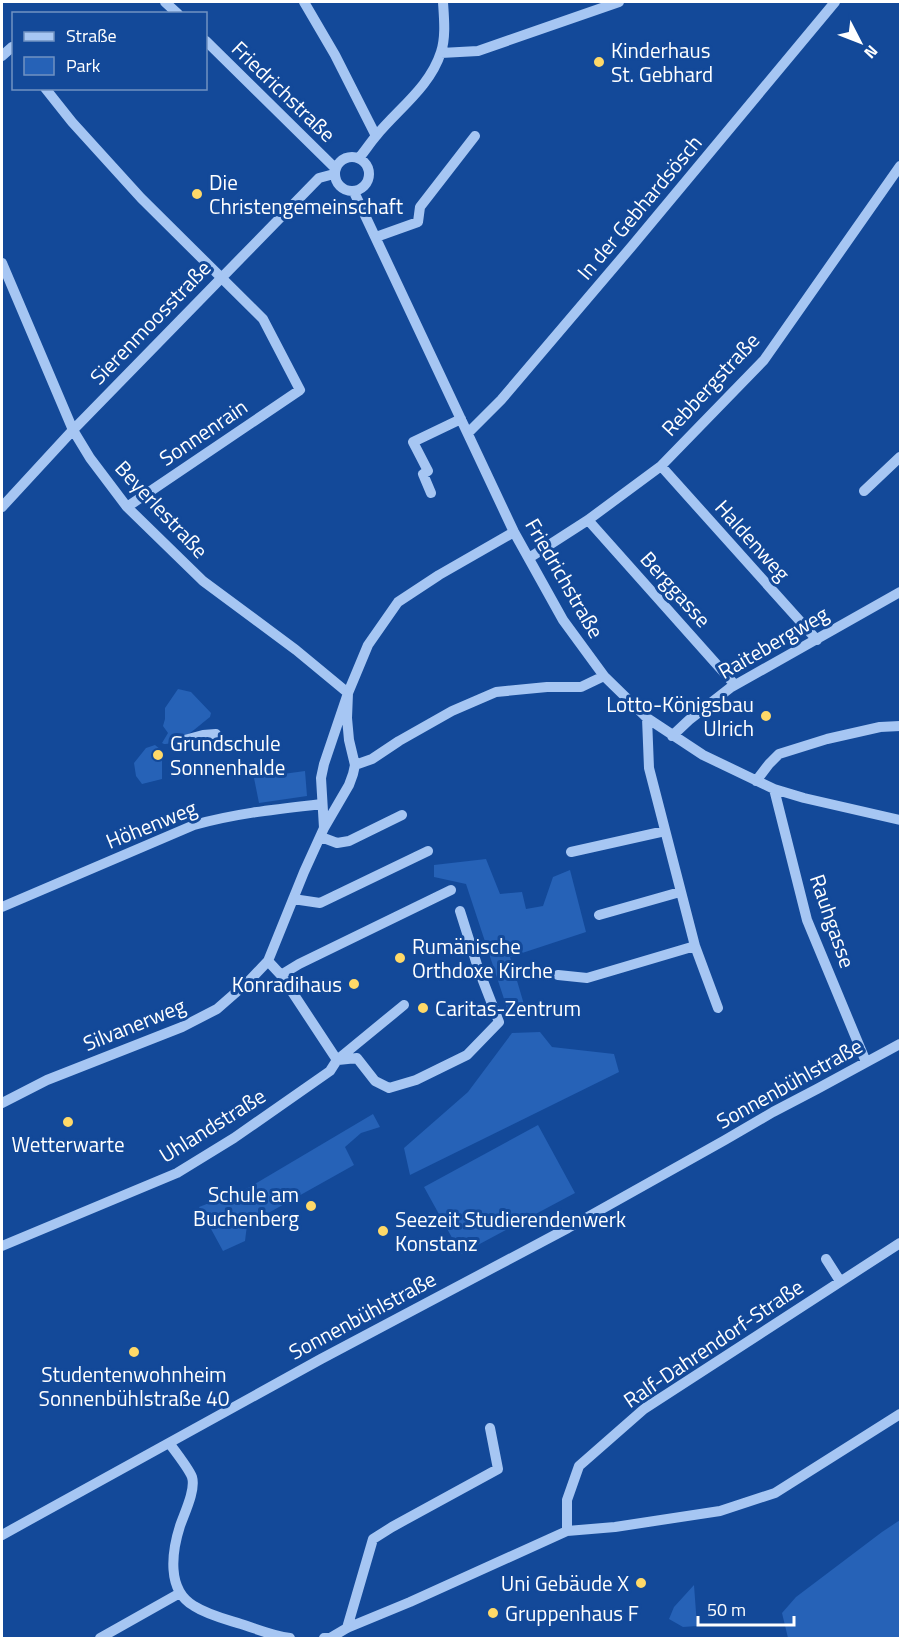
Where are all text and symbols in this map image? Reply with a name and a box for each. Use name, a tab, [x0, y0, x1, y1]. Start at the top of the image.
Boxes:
legend	[12, 12, 207, 90]
north arrow	[830, 12, 890, 72]
text: Straße	[66, 22, 117, 49]
street label: Friedrichstraße	[225, 33, 343, 149]
place label: Kinderhaus St. Gebhard	[611, 34, 713, 90]
text: N	[859, 40, 884, 64]
text: Park	[66, 52, 101, 79]
marker: Kinderhaus St. Gebhard	[592, 55, 606, 69]
street label: In der Gebhardsösch	[569, 128, 709, 286]
place label: Die Christengemeinschaft	[209, 166, 404, 222]
marker: Die Christengemeinschaft	[190, 187, 204, 201]
street label: Sierenmoosstraße	[82, 252, 218, 392]
street label: Rebbergstraße	[653, 325, 767, 443]
street label: Sonnenrain	[152, 391, 254, 473]
street label: Beyerlestraße	[108, 453, 216, 565]
street label: Haldenweg	[708, 492, 798, 588]
street label: Friedrichstraße	[518, 512, 612, 644]
street label: Berggasse	[633, 544, 719, 634]
street label: Raitebergweg	[712, 597, 834, 687]
place label: Lotto-Königsbau Ulrich	[606, 688, 754, 744]
marker: Lotto-Königsbau Ulrich	[759, 709, 773, 723]
place label: Grundschule Sonnenhalde	[170, 727, 285, 783]
marker: Grundschule Sonnenhalde	[151, 748, 165, 762]
street label: Höhenweg	[101, 791, 201, 857]
street label: Rauhgasse	[802, 870, 864, 972]
place label: Rumänische Orthdoxe Kirche	[412, 930, 553, 986]
marker: Rumänische Orthdoxe Kirche	[393, 951, 407, 965]
place label: Konradihaus	[232, 968, 342, 1000]
marker: Konradihaus	[347, 977, 361, 991]
street label: Silvanerweg	[78, 989, 190, 1059]
place label: Caritas-Zentrum	[435, 992, 581, 1024]
marker: Caritas-Zentrum	[416, 1001, 430, 1015]
street label: Sonnenbühlstraße	[710, 1030, 868, 1136]
street label: Uhlandstraße	[153, 1080, 271, 1170]
marker: Wetterwarte	[61, 1115, 75, 1129]
place label: Wetterwarte	[11, 1128, 125, 1160]
place label: Schule am Buchenberg	[193, 1178, 299, 1234]
marker: Schule am Buchenberg	[304, 1199, 318, 1213]
place label: Seezeit Studierendenwerk Konstanz	[395, 1203, 626, 1259]
marker: Seezeit Studierendenwerk Konstanz	[376, 1224, 390, 1238]
street label: Sonnenbühlstraße	[283, 1263, 441, 1367]
street label: Ralf-Dahrendorf-Straße	[617, 1271, 809, 1415]
marker: Studentenwohnheim Sonnenbühlstraße 40	[127, 1345, 141, 1359]
place label: Studentenwohnheim Sonnenbühlstraße 40	[39, 1358, 229, 1414]
place label: Uni Gebäude X	[501, 1567, 629, 1599]
marker: Uni Gebäude X	[634, 1576, 648, 1590]
scale bar	[698, 1589, 794, 1627]
text: 50 m	[707, 1596, 746, 1623]
place label: Gruppenhaus F	[505, 1597, 639, 1629]
marker: Gruppenhaus F	[486, 1606, 500, 1620]

